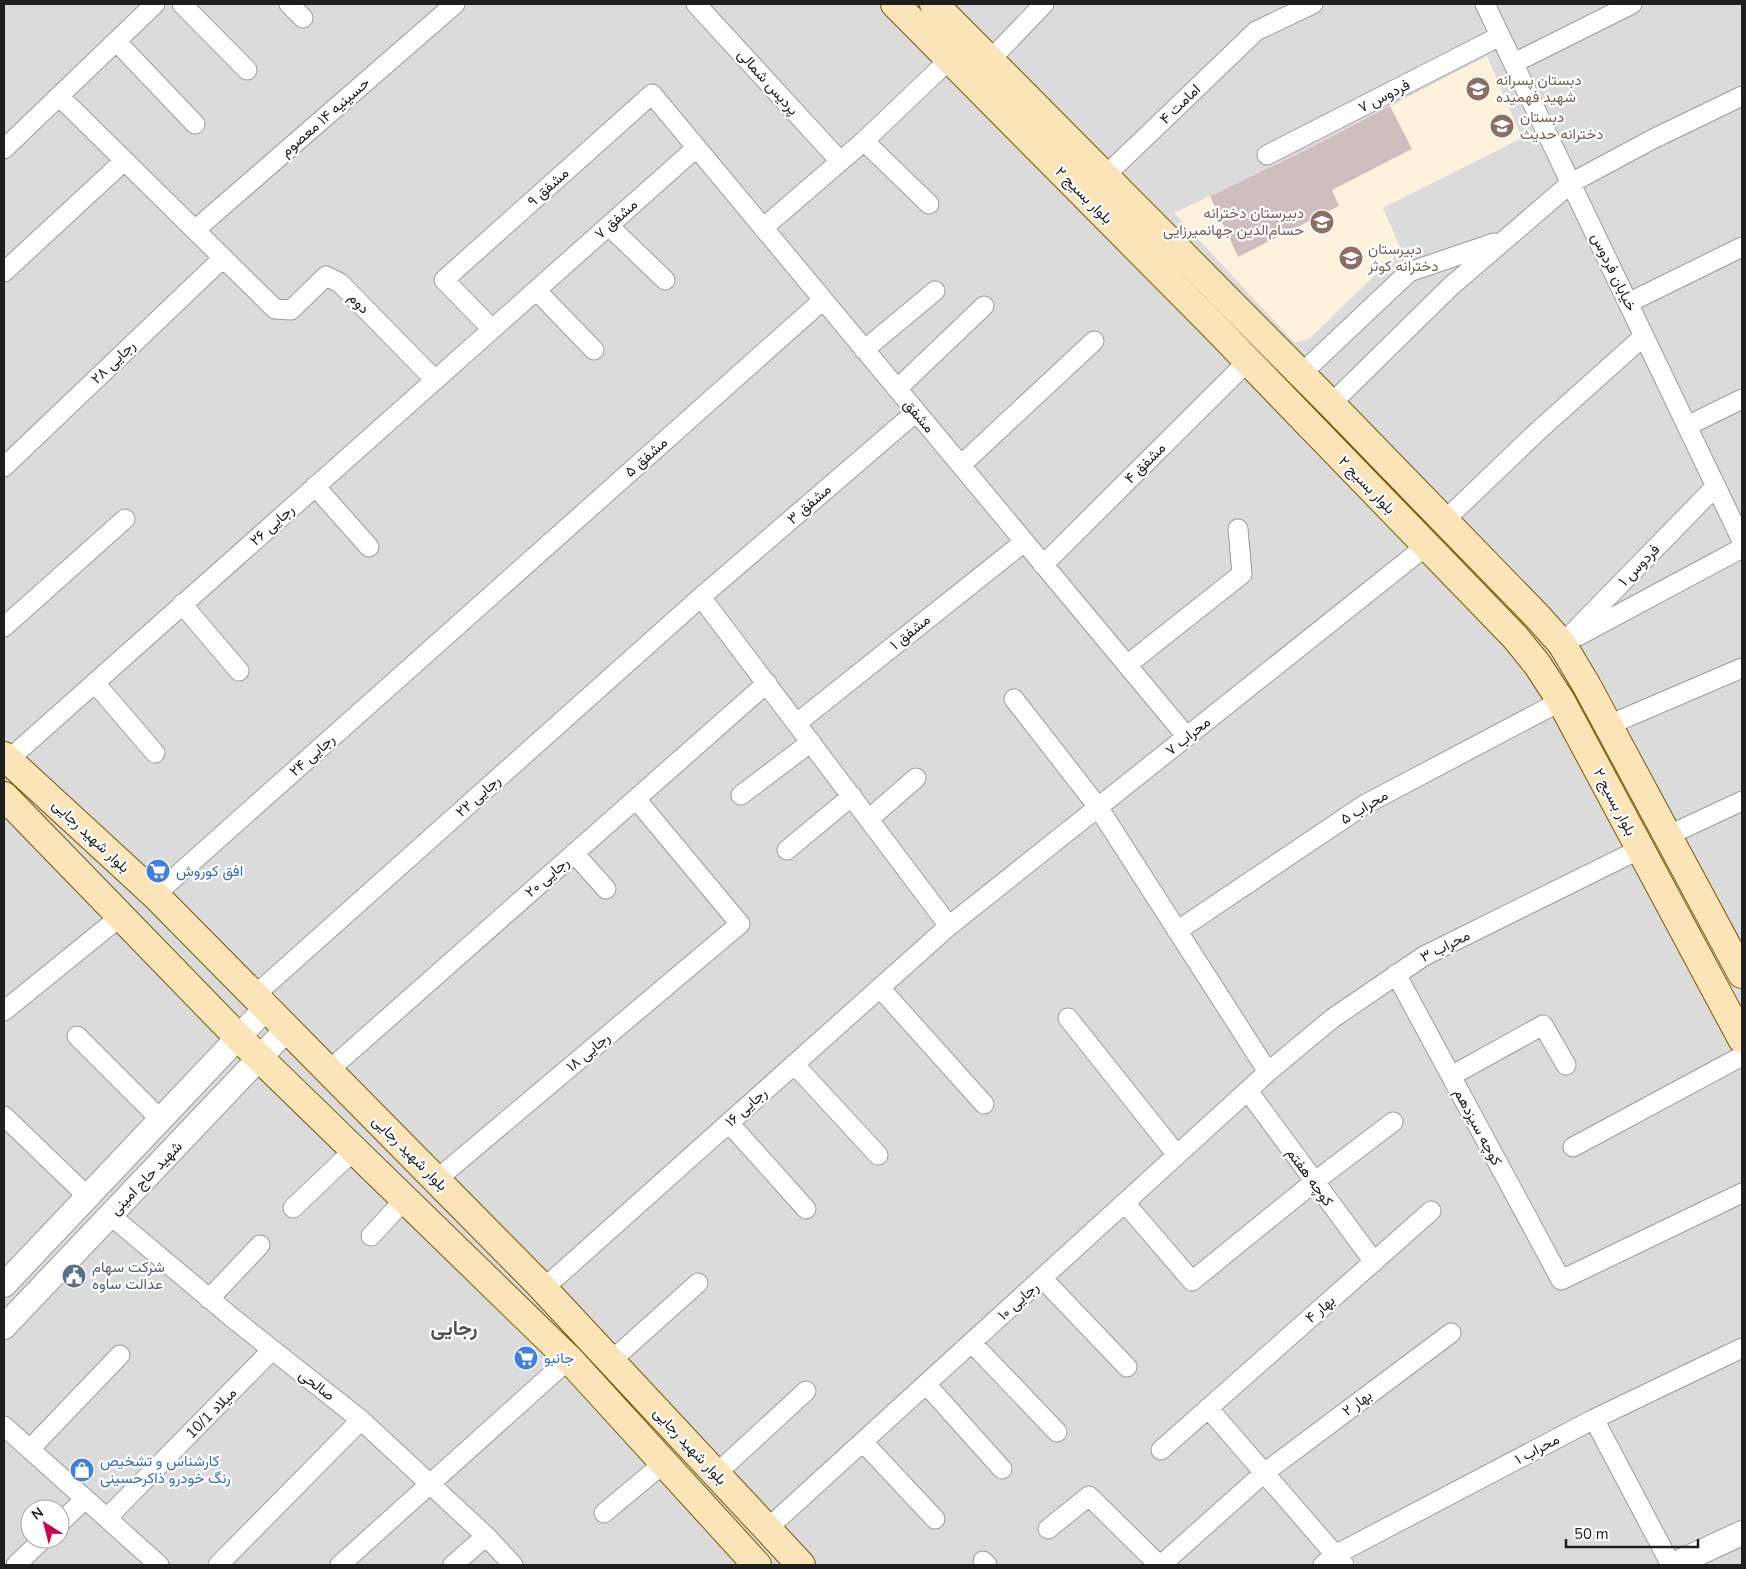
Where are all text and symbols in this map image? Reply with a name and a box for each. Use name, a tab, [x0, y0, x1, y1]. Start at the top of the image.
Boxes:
street label: پردیس شمالی	[733, 45, 803, 119]
place label: دبستان پسرانه شهید فهمیده	[1496, 70, 1582, 107]
street label: حسینیه ۱۴ معصوم	[276, 73, 374, 161]
street label: فردوس ۷	[1355, 74, 1413, 118]
school or university icon: دبستان پسرانه شهید فهمیده	[1465, 76, 1491, 102]
street label: امامت ۴	[1155, 80, 1205, 128]
place label: دبستان دخترانه حدیث	[1520, 107, 1603, 144]
school or university icon: دبستان دخترانه حدیث	[1489, 113, 1515, 139]
street label: بلوار بسیج ۲	[1050, 162, 1117, 229]
street label: مشفق ۹	[523, 163, 573, 211]
street label: مشفق ۷	[590, 194, 642, 244]
place label: دبیرستان دخترانه حسام‌الدین جهانمیرزایی	[1163, 203, 1304, 240]
school or university icon: دبیرستان دخترانه حسام‌الدین جهانمیرزایی	[1309, 209, 1335, 235]
street label: خیابان فردوس	[1586, 229, 1642, 315]
place label: دبیرستان دخترانه کوثر	[1367, 239, 1438, 276]
school or university icon: دبیرستان دخترانه کوثر	[1338, 245, 1364, 271]
street label: دوم	[344, 288, 374, 318]
street label: رجایی ۲۸	[86, 336, 140, 388]
street label: مشفق	[899, 395, 939, 437]
street label: مشفق ۵	[620, 432, 672, 482]
street label: مشفق ۴	[1120, 438, 1170, 488]
street label: بلوار بسیج ۲	[1333, 452, 1400, 519]
street label: مشفق ۳	[783, 479, 835, 529]
street label: رجایی ۲۶	[245, 500, 299, 550]
street label: فردوس ۱	[1614, 540, 1664, 590]
street label: مشفق ۱	[886, 610, 934, 654]
street label: محراب ۷	[1161, 712, 1215, 760]
street label: رجایی ۲۴	[285, 729, 339, 781]
street label: بلوار بسیج ۲	[1588, 765, 1641, 840]
street label: رجایی ۲۲	[451, 771, 505, 821]
street label: محراب ۵	[1336, 785, 1392, 829]
street label: بلوار شهید رجایی	[48, 795, 134, 877]
street label: رجایی ۲۰	[521, 852, 573, 902]
supermarket icon: افق کوروش	[145, 858, 171, 884]
place label: افق کوروش	[176, 861, 243, 881]
street label: محراب ۳	[1417, 925, 1473, 967]
street label: رجایی ۱۸	[562, 1028, 614, 1076]
street label: رجایی ۱۶	[721, 1083, 771, 1131]
street label: کوچه سیزدهم	[1449, 1085, 1507, 1169]
street label: بلوار شهید رجایی	[368, 1111, 452, 1195]
street label: شهید حاج امینی	[105, 1136, 187, 1220]
street label: کوچه هفتم	[1282, 1144, 1338, 1211]
place label: شرکت سهام عدالت ساوه	[92, 1257, 165, 1294]
public building icon: شرکت سهام عدالت ساوه	[61, 1263, 87, 1289]
street label: رجایی ۱۰	[993, 1277, 1043, 1325]
street label: بهار ۴	[1301, 1290, 1339, 1328]
district label: رجایی	[430, 1315, 478, 1342]
supermarket icon: جانبو	[513, 1345, 539, 1371]
place label: جانبو	[544, 1348, 574, 1368]
street label: صالحی	[295, 1365, 339, 1405]
street label: میلاد 10/1	[181, 1383, 241, 1443]
street label: بهار ۲	[1338, 1385, 1376, 1421]
street label: بلوار شهید رجایی	[649, 1403, 731, 1489]
street label: محراب ۱	[1511, 1429, 1563, 1469]
place label: کارشناس و تشخیص رنگ خودرو ذاکرحسینی	[100, 1451, 231, 1488]
shop icon: کارشناس و تشخیص رنگ خودرو ذاکرحسینی	[69, 1457, 95, 1483]
north arrow	[20, 1499, 70, 1549]
text: N	[28, 1503, 47, 1525]
scale bar	[1566, 1516, 1698, 1548]
text: 50 m	[1574, 1524, 1609, 1544]

